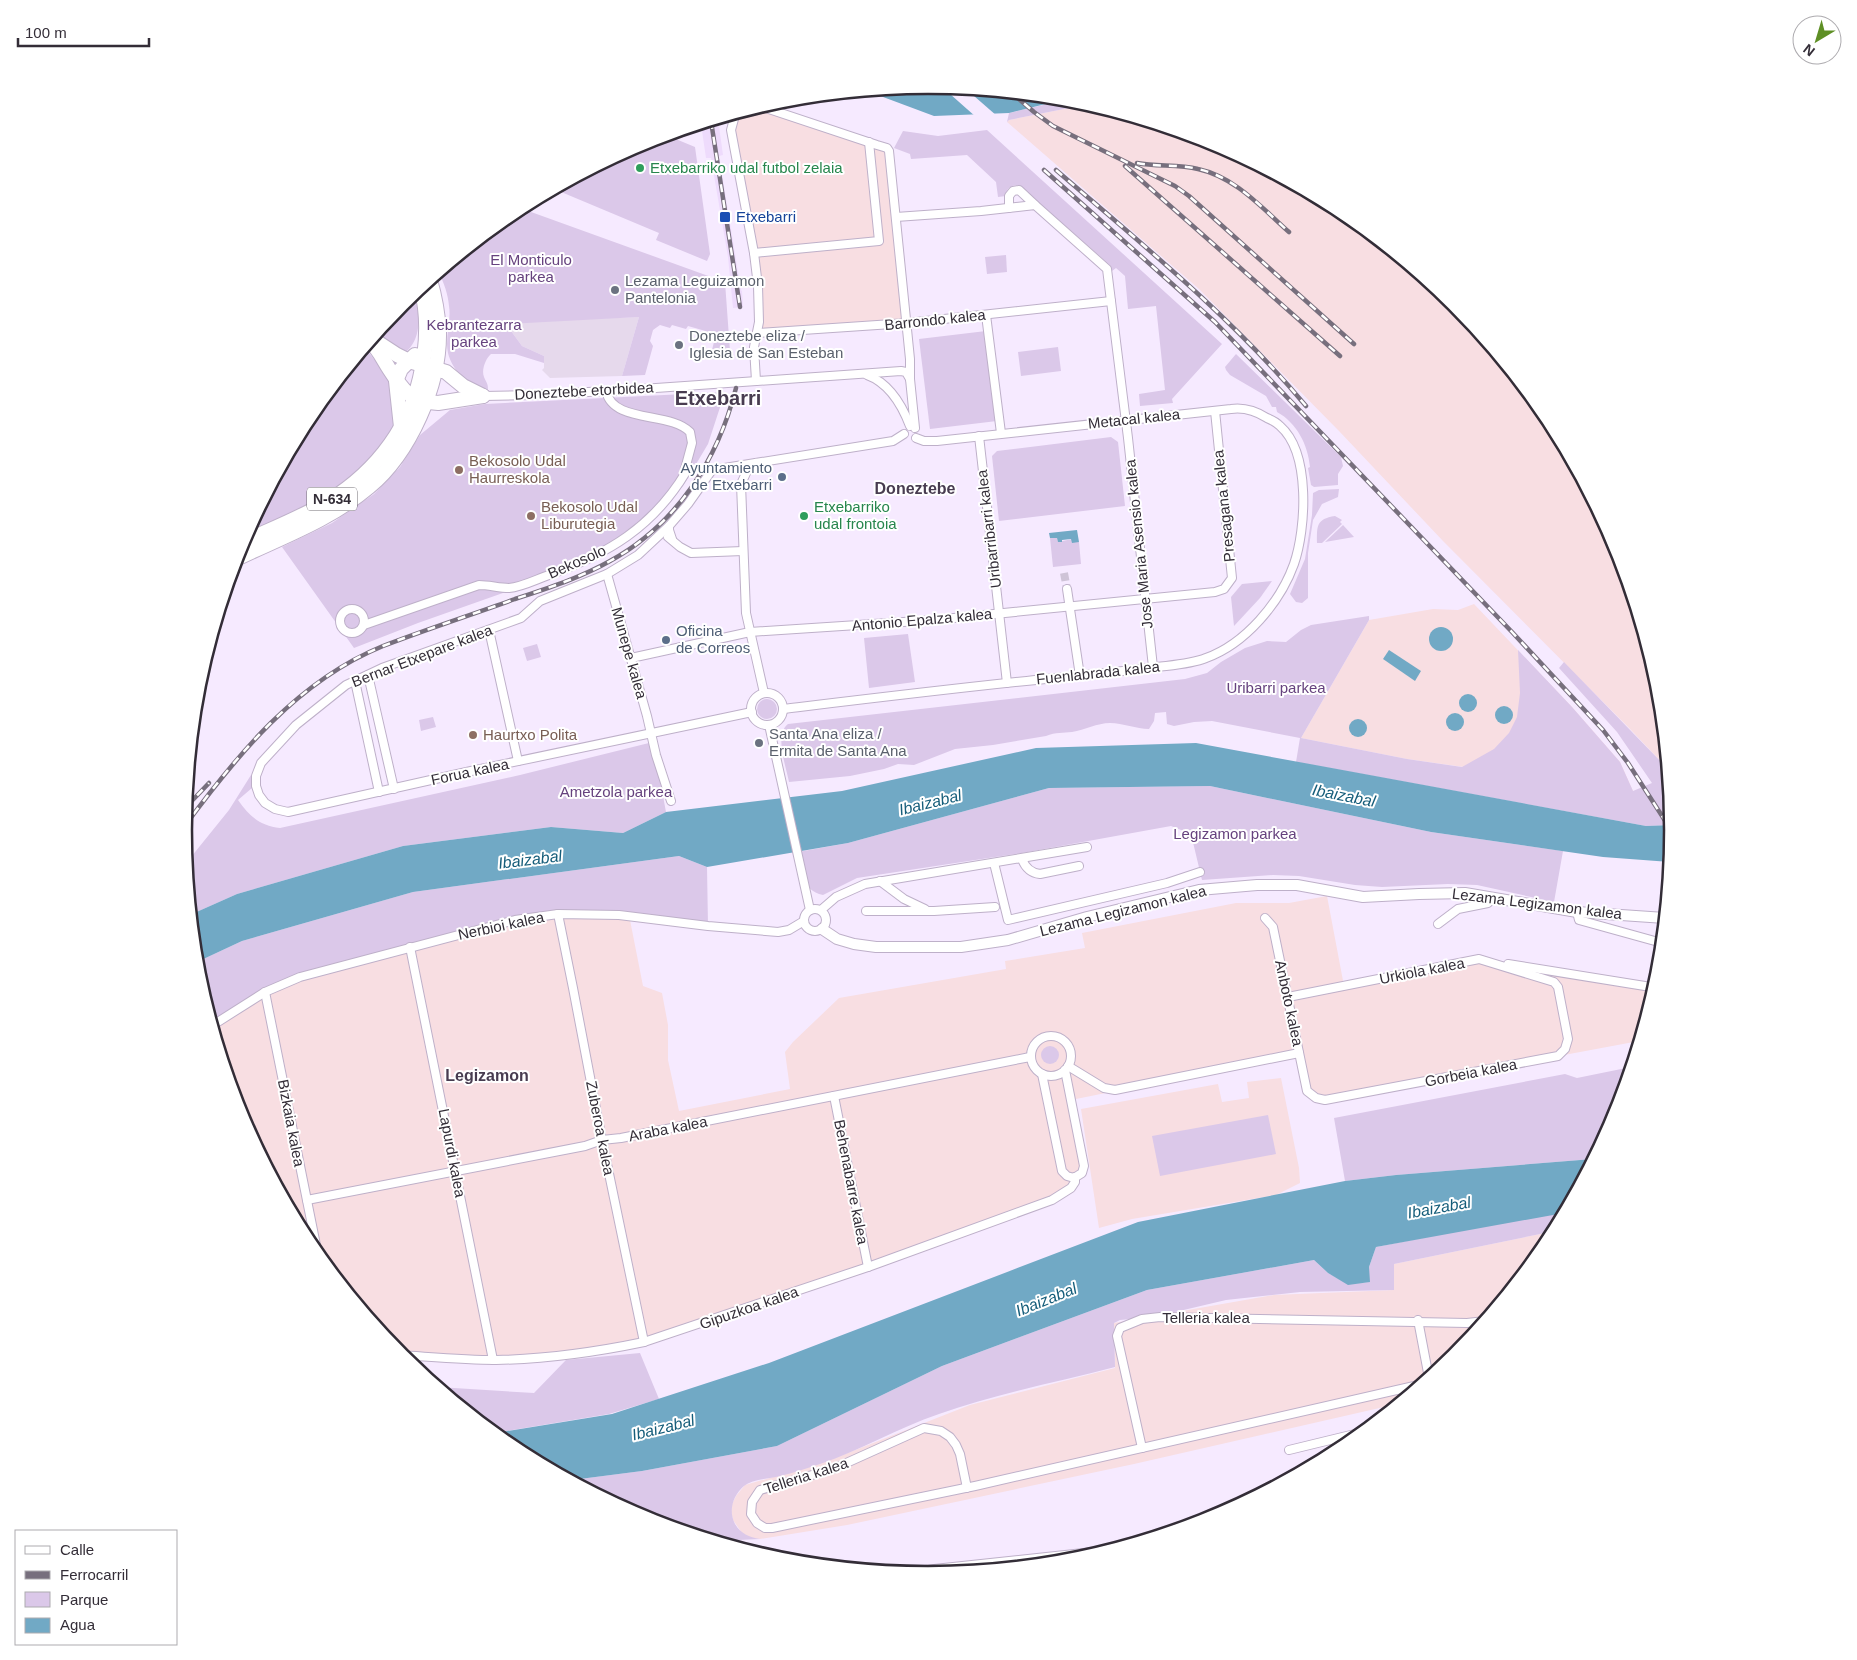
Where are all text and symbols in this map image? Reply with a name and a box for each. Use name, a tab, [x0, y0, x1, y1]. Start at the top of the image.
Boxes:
scale bar	[18, 15, 149, 47]
north arrow	[1792, 15, 1842, 65]
text: 100 m	[25, 24, 67, 41]
text: N	[1800, 41, 1818, 60]
place label: Etxebarriko udal futbol zelaia	[650, 159, 843, 176]
marker: Etxebarriko udal futbol zelaia	[634, 162, 646, 174]
place label: Etxebarri	[736, 208, 796, 225]
marker: Etxebarri	[718, 210, 732, 224]
park label: El Monticulo parkea	[490, 251, 572, 285]
place label: Lezama Leguizamon Pantelonia	[625, 272, 764, 306]
marker: Lezama Leguizamon Pantelonia	[609, 284, 621, 296]
street label: Barrondo kalea	[883, 306, 987, 333]
park label: Kebrantezarra parkea	[426, 316, 522, 350]
place label: Doneztebe eliza / Iglesia de San Esteban	[689, 327, 843, 361]
marker: Doneztebe eliza / Iglesia de San Esteban	[673, 339, 685, 351]
street label: Doneztebe etorbidea	[514, 378, 655, 403]
district label: Etxebarri	[675, 387, 761, 409]
street label: Metacal kalea	[1087, 405, 1182, 432]
street label: Presagana kalea	[1209, 449, 1238, 563]
place label: Bekosolo Udal Haurreskola	[469, 452, 566, 486]
street label: Jose Maria Asensio kalea	[1121, 458, 1156, 630]
place label: Ayuntamiento de Etxebarri	[681, 459, 772, 493]
marker: Bekosolo Udal Haurreskola	[453, 464, 465, 476]
street label: Uribarribarri kalea	[973, 468, 1004, 589]
marker: Ayuntamiento de Etxebarri	[776, 471, 788, 483]
district label: Doneztebe	[875, 480, 956, 497]
road number: N-634	[307, 488, 357, 510]
place label: Bekosolo Udal Liburutegia	[541, 498, 638, 532]
place label: Etxebarriko udal frontoia	[814, 498, 897, 532]
marker: Bekosolo Udal Liburutegia	[525, 510, 537, 522]
marker: Etxebarriko udal frontoia	[798, 510, 810, 522]
street label: Bekosolo	[545, 541, 608, 582]
street label: Munepe kalea	[608, 605, 651, 701]
street label: Antonio Epalza kalea	[851, 605, 994, 634]
street label: Bernar Etxepare kalea	[349, 621, 495, 690]
place label: Oficina de Correos	[676, 622, 750, 656]
marker: Oficina de Correos	[660, 634, 672, 646]
street label: Fuenlabrada kalea	[1035, 657, 1161, 687]
park label: Uribarri parkea	[1226, 679, 1326, 696]
place label: Santa Ana eliza / Ermita de Santa Ana	[769, 725, 907, 759]
place label: Haurtxo Polita	[483, 726, 578, 743]
marker: Haurtxo Polita	[467, 729, 479, 741]
marker: Santa Ana eliza / Ermita de Santa Ana	[753, 737, 765, 749]
street label: Forua kalea	[429, 755, 511, 788]
water label: Ibaizabal	[1311, 781, 1377, 810]
park label: Ametzola parkea	[560, 783, 673, 800]
water label: Ibaizabal	[897, 786, 964, 818]
park label: Legizamon parkea	[1173, 825, 1297, 842]
water label: Ibaizabal	[497, 847, 563, 872]
street label: Lezama Legizamon kalea	[1038, 881, 1208, 939]
street label: Lezama Legizamon kalea	[1451, 885, 1624, 922]
street label: Nerbioi kalea	[456, 908, 546, 943]
street label: Urkiola kalea	[1378, 954, 1467, 987]
street label: Anboto kalea	[1272, 958, 1307, 1048]
street label: Gorbeia kalea	[1423, 1055, 1519, 1090]
district label: Legizamon	[445, 1067, 529, 1084]
street label: Bizkaia kalea	[275, 1078, 308, 1169]
street label: Zuberoa kalea	[583, 1079, 618, 1177]
street label: Lapurdi kalea	[436, 1107, 470, 1199]
street label: Araba kalea	[627, 1112, 709, 1144]
street label: Behenabarre kalea	[831, 1118, 872, 1246]
water label: Ibaizabal	[1406, 1193, 1473, 1221]
water label: Ibaizabal	[1013, 1279, 1079, 1319]
street label: Gipuzkoa kalea	[697, 1282, 801, 1332]
street label: Telleria kalea	[1162, 1309, 1250, 1326]
water label: Ibaizabal	[630, 1411, 697, 1443]
street label: Telleria kalea	[762, 1454, 851, 1497]
legend	[15, 1530, 178, 1645]
text: Calle	[60, 1541, 94, 1558]
text: Ferrocarril	[60, 1566, 128, 1583]
text: Parque	[60, 1591, 108, 1608]
text: Agua	[60, 1616, 96, 1633]

